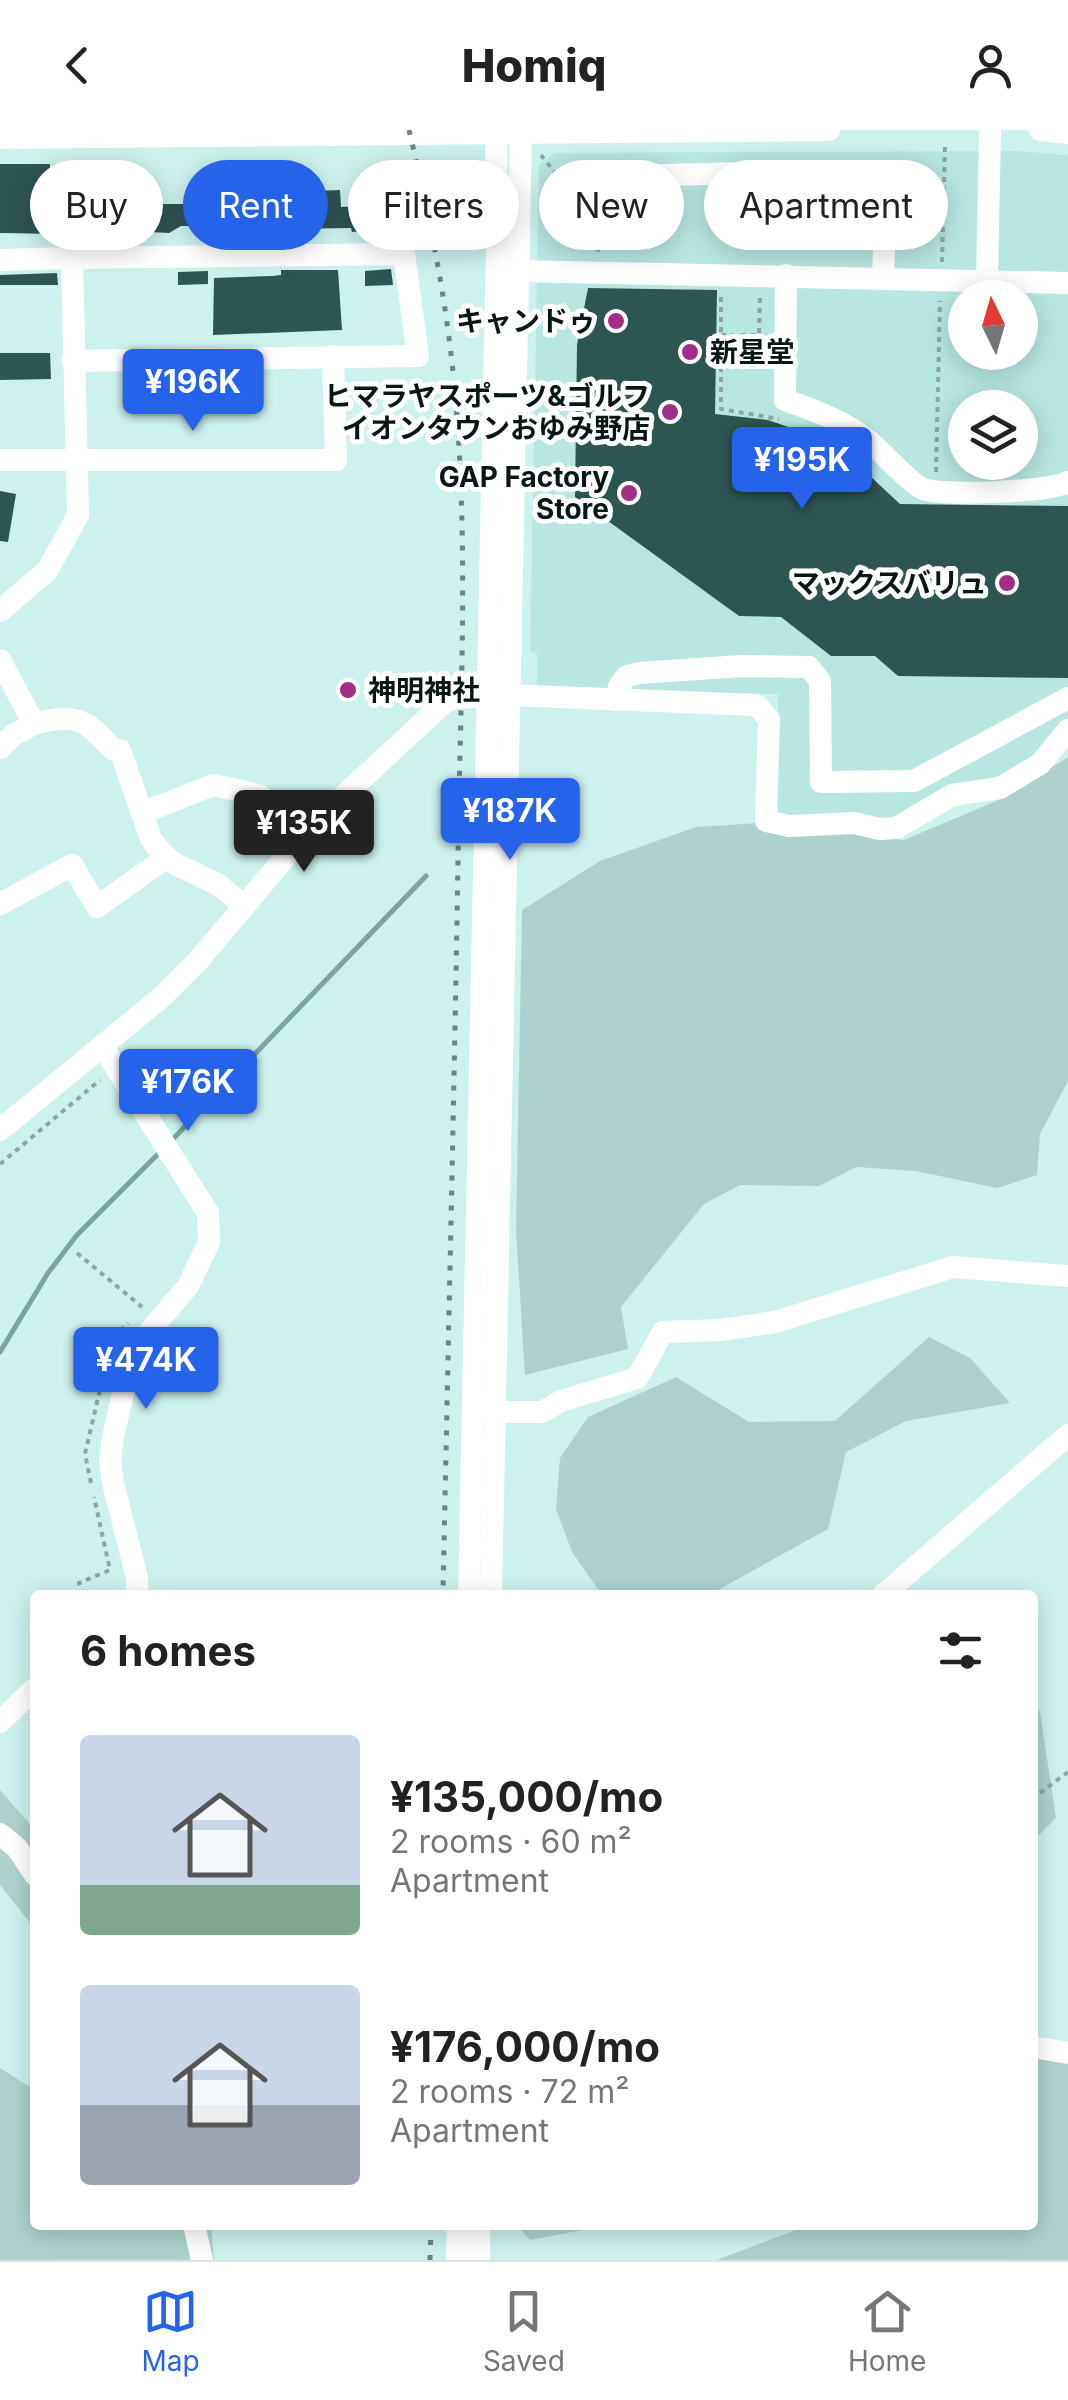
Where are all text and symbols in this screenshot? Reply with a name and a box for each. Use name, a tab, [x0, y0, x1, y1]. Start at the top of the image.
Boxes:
icon: back	[50, 38, 105, 93]
text: Homiq	[462, 38, 606, 93]
icon: person	[963, 38, 1018, 93]
chip: Buy	[30, 160, 163, 250]
chip: Rent	[183, 160, 328, 250]
chip: Filters	[348, 160, 519, 250]
chip: New	[539, 160, 684, 250]
chip: Apartment	[704, 160, 948, 250]
north arrow	[948, 280, 1038, 370]
map controls	[948, 280, 1038, 480]
place label: キャンドゥ	[456, 304, 596, 338]
marker: キャンドゥ	[605, 310, 627, 332]
place label: 新星堂	[710, 335, 794, 369]
marker: 新星堂	[679, 341, 701, 363]
pin: ¥196K	[123, 349, 263, 434]
text: ¥196K	[145, 362, 241, 401]
place label: ヒマラヤスポーツ&ゴルフ イオンタウンおゆみ野店	[324, 379, 650, 445]
button: layers	[948, 390, 1038, 480]
marker: ヒマラヤスポーツ&ゴルフ イオンタウンおゆみ野店	[659, 401, 681, 423]
pin: ¥195K	[732, 427, 872, 512]
text: ¥195K	[754, 440, 850, 479]
place label: GAP Factory Store	[439, 460, 609, 526]
marker: GAP Factory Store	[618, 482, 640, 504]
place label: マックスバリュ	[792, 566, 987, 600]
marker: マックスバリュ	[996, 572, 1018, 594]
place label: 神明神社	[368, 673, 480, 707]
marker: 神明神社	[337, 679, 359, 701]
pin: ¥187K	[440, 778, 580, 863]
pin: ¥135K	[234, 790, 374, 875]
text: ¥187K	[463, 791, 557, 830]
text: ¥135K	[256, 803, 352, 842]
pin: ¥176K	[118, 1049, 258, 1134]
text: ¥176K	[141, 1062, 235, 1101]
pin: ¥474K	[76, 1327, 216, 1412]
text: ¥474K	[95, 1340, 197, 1379]
icon: filters	[933, 1623, 988, 1678]
text: 6 homes	[80, 1625, 256, 1676]
text: ¥135,000/mo	[390, 1771, 663, 1822]
icon: home	[160, 1775, 280, 1895]
text: 2 rooms · 60 m²	[390, 1822, 632, 1861]
text: Apartment	[390, 1861, 549, 1900]
text: ¥176,000/mo	[390, 2021, 660, 2072]
icon: home	[160, 2025, 280, 2145]
text: 2 rooms · 72 m²	[390, 2072, 629, 2111]
text: Apartment	[390, 2111, 549, 2150]
tab: Map	[142, 2284, 200, 2378]
tab: Saved	[483, 2284, 565, 2378]
tab: Home	[848, 2284, 926, 2378]

